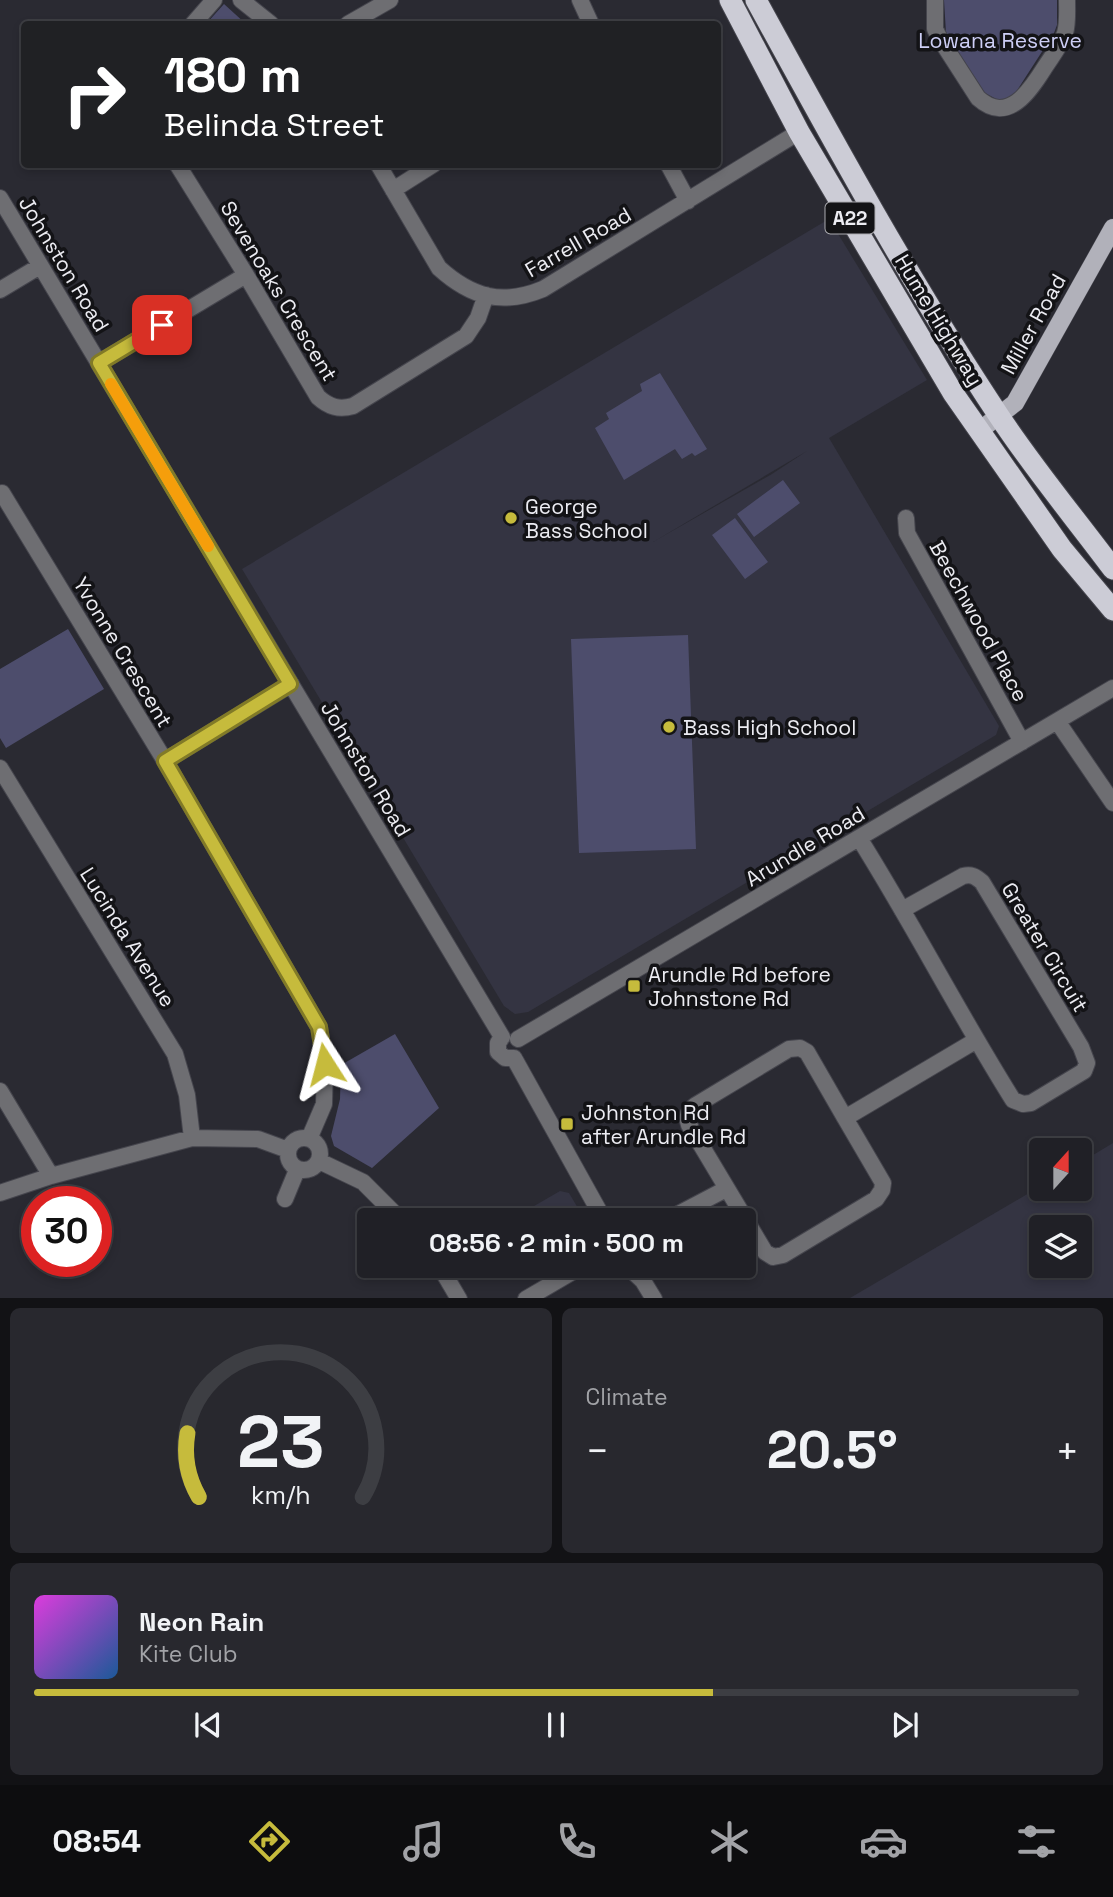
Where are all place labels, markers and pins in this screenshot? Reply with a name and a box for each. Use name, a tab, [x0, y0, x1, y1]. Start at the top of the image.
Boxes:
pin	[132, 295, 192, 355]
place label: George Bass School	[525, 493, 648, 544]
marker: George Bass School	[503, 510, 519, 526]
place label: Bass High School	[683, 714, 856, 741]
marker: Bass High School	[661, 719, 677, 735]
place label: Arundle Rd before Johnstone Rd	[648, 961, 831, 1012]
marker: Arundle Rd before Johnstone Rd	[626, 978, 642, 994]
place label: Johnston Rd after Arundle Rd	[581, 1099, 746, 1150]
marker: Johnston Rd after Arundle Rd	[559, 1116, 575, 1132]

